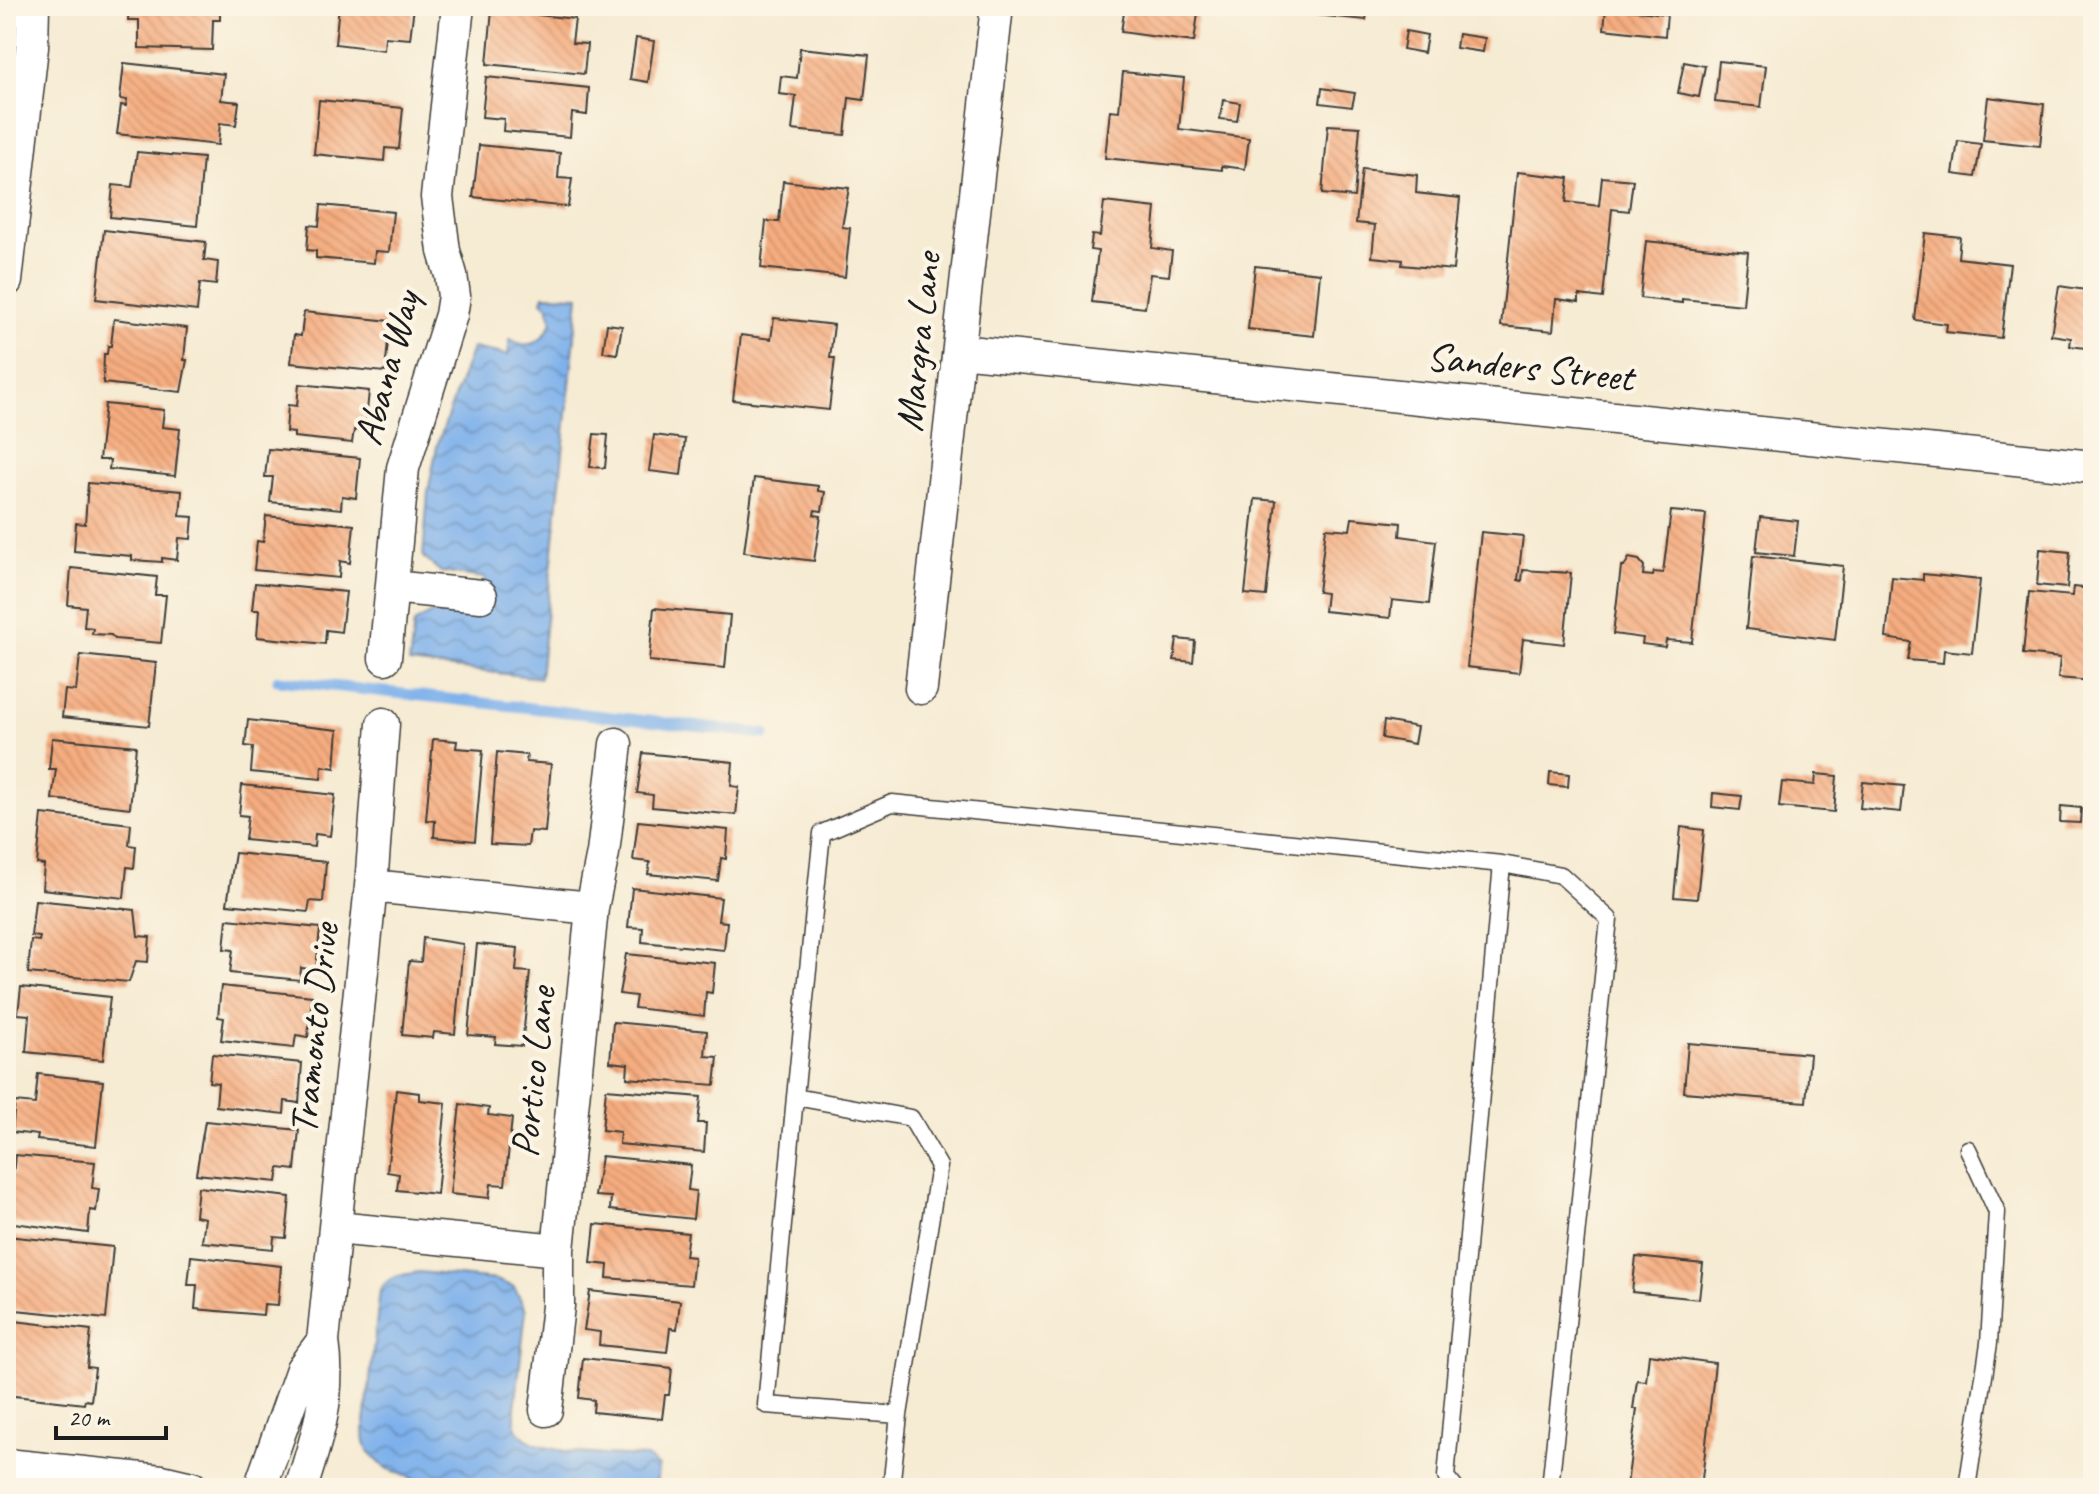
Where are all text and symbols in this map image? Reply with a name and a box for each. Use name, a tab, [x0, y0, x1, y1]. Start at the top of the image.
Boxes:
street label: Margra Lane	[884, 247, 953, 434]
street label: Abana Way	[343, 282, 432, 450]
street label: Sanders Street	[1424, 331, 1639, 403]
street label: Tramonto Drive	[278, 918, 350, 1137]
street label: Portico Lane	[499, 981, 567, 1160]
scale bar	[56, 1390, 166, 1440]
text: 20 m	[68, 1403, 111, 1433]

